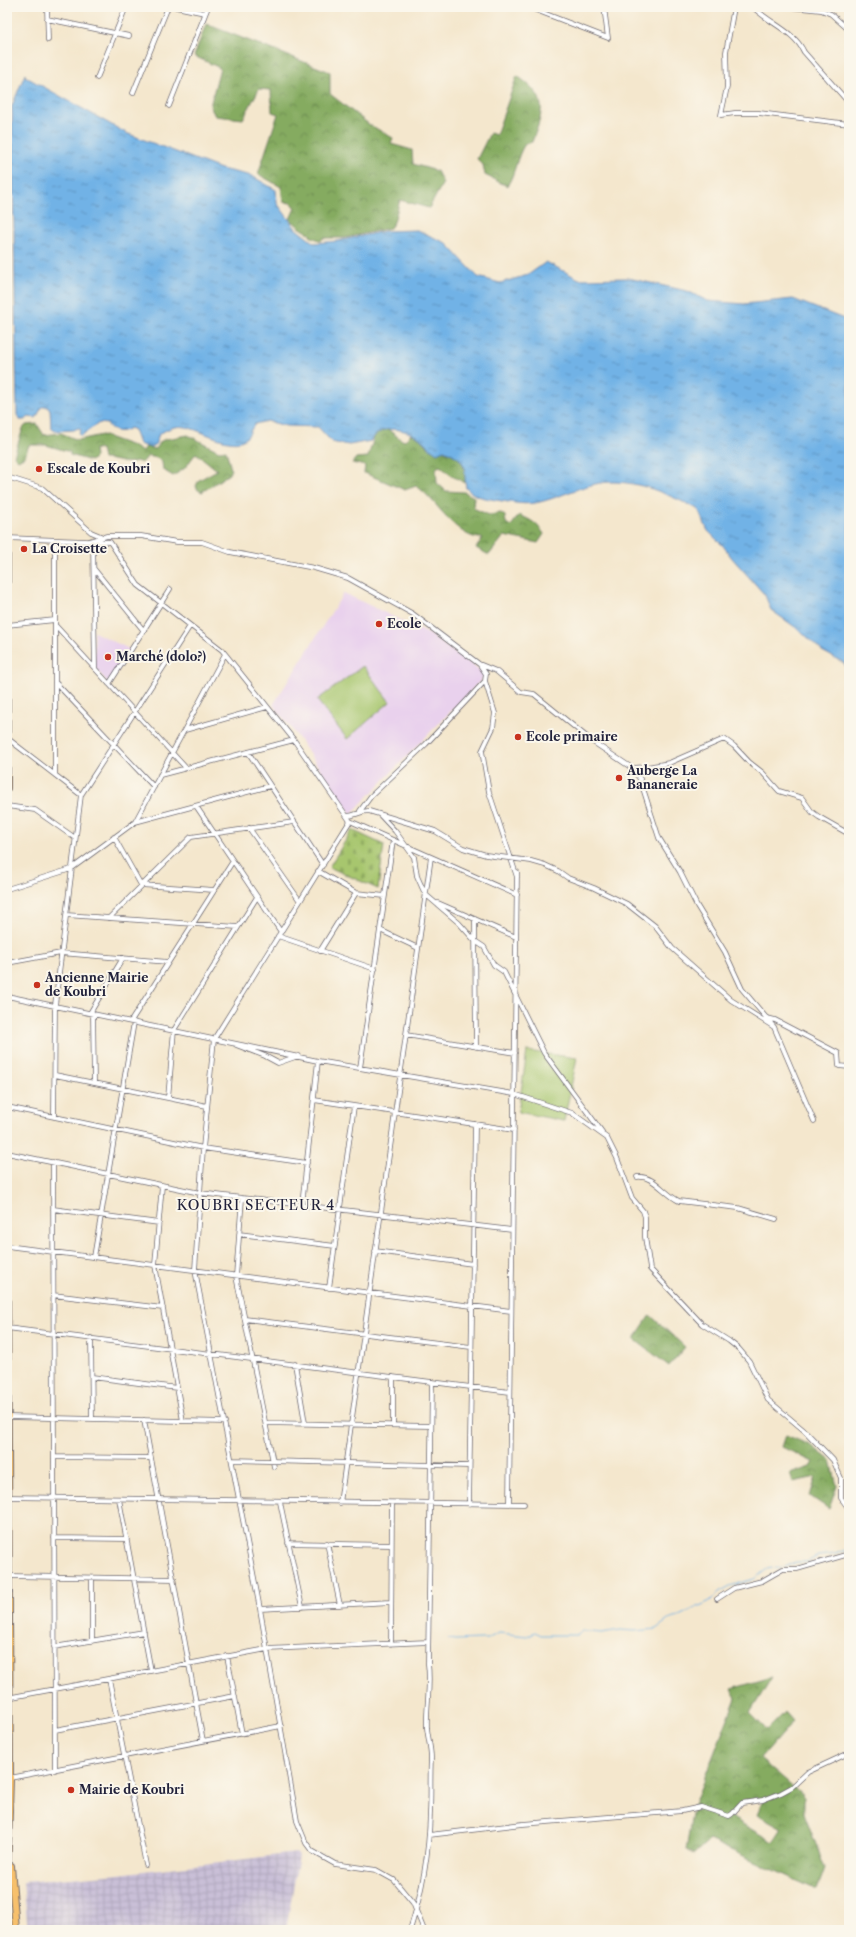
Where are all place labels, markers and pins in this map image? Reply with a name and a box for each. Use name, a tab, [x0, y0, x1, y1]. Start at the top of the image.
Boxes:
place label: Escale de Koubri	[47, 461, 151, 476]
marker: Escale de Koubri	[34, 464, 44, 474]
place label: La Croisette	[32, 541, 107, 556]
marker: La Croisette	[19, 544, 29, 554]
place label: Ecole	[387, 616, 421, 631]
marker: Ecole	[374, 619, 384, 629]
place label: Marché (dolo?)	[116, 649, 206, 664]
marker: Marché (dolo?)	[103, 652, 113, 662]
place label: Ecole primaire	[526, 729, 618, 744]
marker: Ecole primaire	[513, 732, 523, 742]
place label: Auberge La Bananeraie	[626, 763, 698, 792]
marker: Auberge La Bananeraie	[614, 773, 624, 783]
place label: Ancienne Mairie de Koubri	[44, 970, 148, 999]
marker: Ancienne Mairie de Koubri	[32, 980, 42, 990]
place label: Mairie de Koubri	[79, 1782, 185, 1797]
marker: Mairie de Koubri	[66, 1785, 76, 1795]

